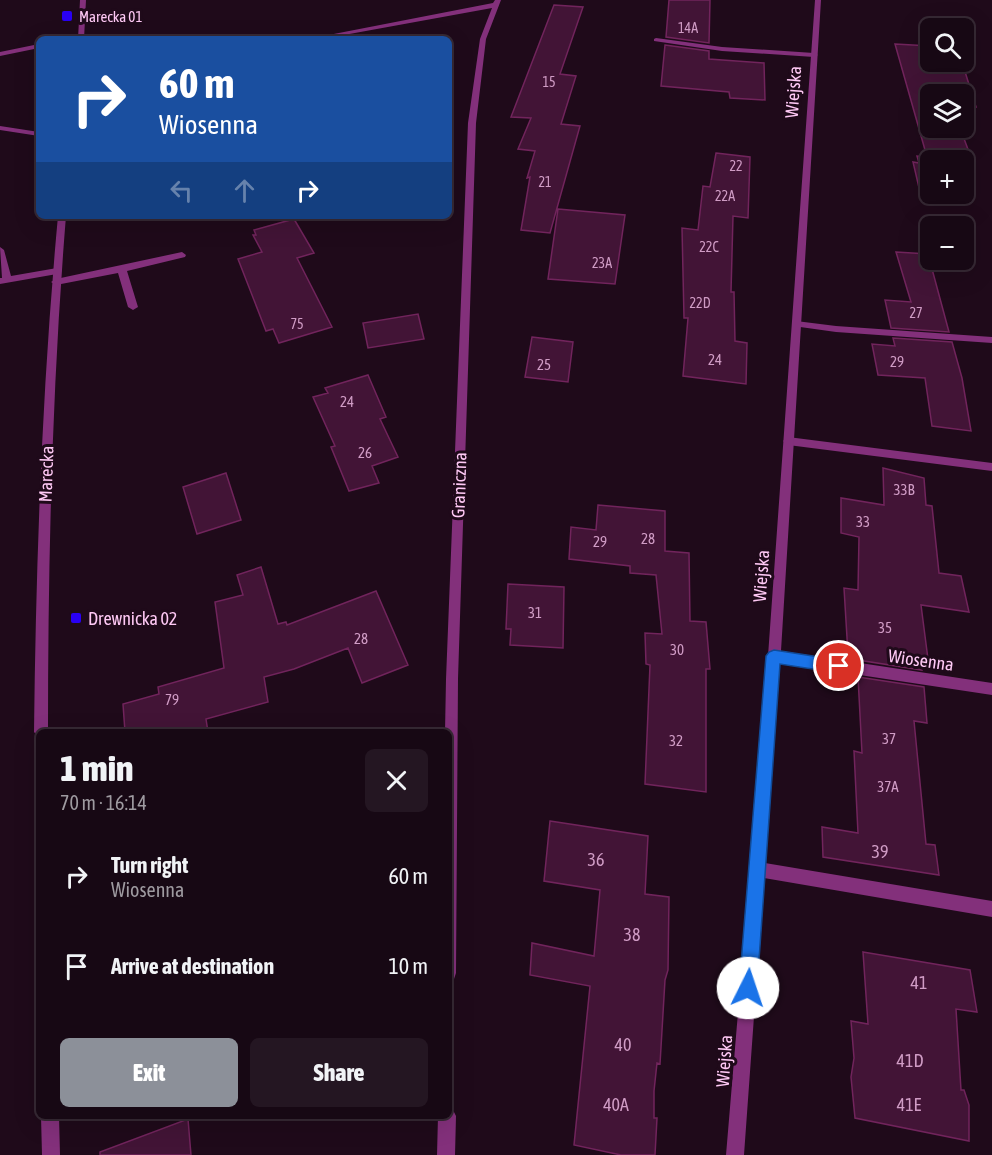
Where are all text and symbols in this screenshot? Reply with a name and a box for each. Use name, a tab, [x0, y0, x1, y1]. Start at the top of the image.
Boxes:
place label: Marecka 01	[79, 8, 142, 25]
marker: Marecka 01	[60, 9, 74, 23]
map controls	[920, 18, 974, 270]
button: search	[920, 18, 974, 72]
house number: 14A	[678, 20, 698, 36]
text: 60 m	[159, 59, 234, 107]
icon: right	[60, 60, 138, 138]
street label: Wiejska	[781, 65, 805, 119]
house number: 15	[542, 74, 556, 90]
button: layers	[920, 84, 974, 138]
text: Wiosenna	[159, 109, 258, 140]
button: +	[920, 150, 974, 204]
house number: 22	[729, 158, 743, 174]
icon: left	[165, 174, 198, 207]
icon: ahead	[228, 174, 261, 207]
icon: right	[291, 174, 324, 207]
house number: 21	[538, 174, 552, 190]
house number: 22A	[715, 188, 735, 204]
button: −	[920, 216, 974, 270]
house number: 22C	[699, 239, 719, 255]
house number: 23A	[592, 255, 612, 271]
house number: 22D	[690, 295, 711, 311]
house number: 27	[909, 305, 923, 321]
house number: 75	[290, 316, 304, 332]
house number: 24	[708, 351, 722, 368]
house number: 29	[890, 353, 904, 370]
house number: 25	[537, 356, 551, 373]
house number: 24	[340, 393, 354, 410]
house number: 26	[358, 444, 372, 461]
street label: Marecka	[35, 445, 57, 503]
street label: Graniczna	[447, 452, 471, 518]
house number: 33B	[893, 481, 915, 498]
house number: 33	[856, 513, 870, 530]
house number: 28	[641, 530, 655, 547]
house number: 29	[593, 533, 607, 550]
street label: Wiejska	[749, 549, 773, 603]
house number: 31	[528, 604, 542, 621]
place label: Drewnicka 02	[88, 608, 177, 629]
marker: Drewnicka 02	[69, 611, 83, 625]
house number: 35	[878, 619, 892, 636]
house number: 28	[354, 630, 368, 647]
pin	[813, 640, 864, 691]
house number: 30	[670, 641, 684, 658]
street label: Wiosenna	[887, 645, 955, 675]
icon: arrive	[822, 649, 855, 682]
house number: 79	[165, 691, 179, 708]
house number: 37	[882, 730, 896, 747]
house number: 32	[669, 732, 683, 749]
text: 1 min	[60, 747, 134, 789]
button: close	[365, 749, 428, 812]
house number: 37A	[877, 778, 899, 795]
text: 70 m · 16:14	[60, 791, 147, 814]
house number: 39	[872, 841, 888, 862]
house number: 36	[588, 849, 604, 870]
text: Turn right	[111, 852, 188, 878]
icon: right	[60, 860, 93, 893]
text: 60 m	[388, 863, 428, 889]
text: Wiosenna	[111, 878, 184, 901]
house number: 38	[624, 924, 640, 945]
icon: arrive	[60, 950, 93, 983]
text: Arrive at destination	[111, 953, 274, 979]
text: 10 m	[388, 953, 428, 979]
position arrow	[716, 956, 780, 1020]
house number: 41	[911, 972, 927, 993]
house number: 40	[615, 1034, 631, 1055]
street label: Wiejska	[712, 1034, 736, 1088]
button: Exit	[60, 1038, 238, 1107]
button: Share	[250, 1038, 428, 1107]
house number: 41D	[897, 1050, 924, 1071]
house number: 40A	[603, 1094, 629, 1115]
house number: 41E	[897, 1094, 922, 1115]

